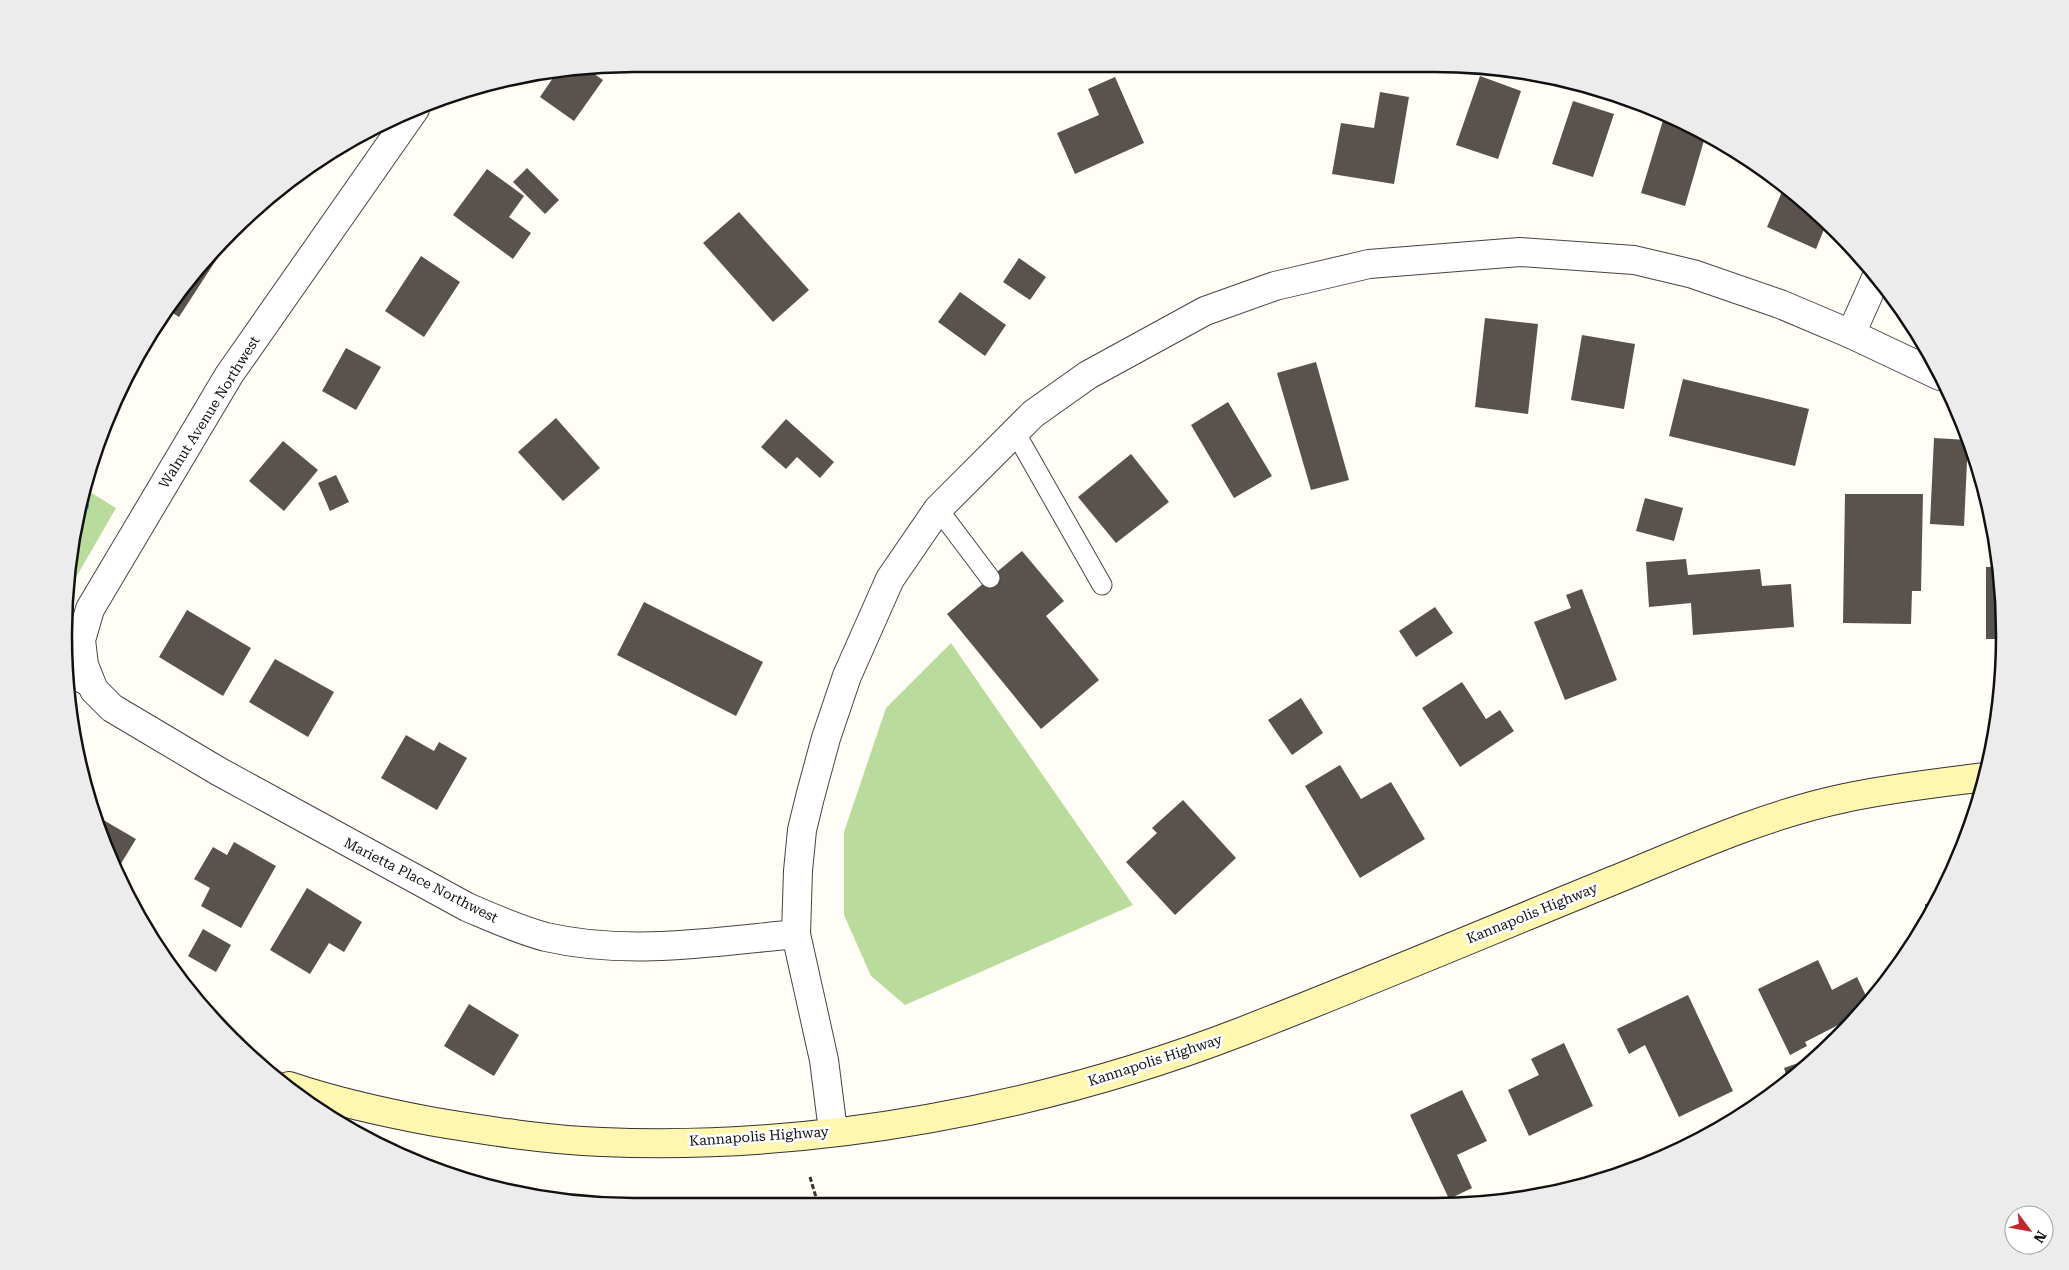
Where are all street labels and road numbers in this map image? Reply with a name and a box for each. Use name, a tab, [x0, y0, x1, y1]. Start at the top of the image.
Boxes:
street label: Walnut Avenue Northwest	[156, 333, 262, 491]
street label: Marietta Place Northwest	[341, 834, 501, 926]
street label: Kannapolis Highway	[1464, 879, 1601, 947]
street label: Kannapolis Highway	[1086, 1031, 1225, 1089]
street label: Kannapolis Highway	[689, 1123, 830, 1149]

